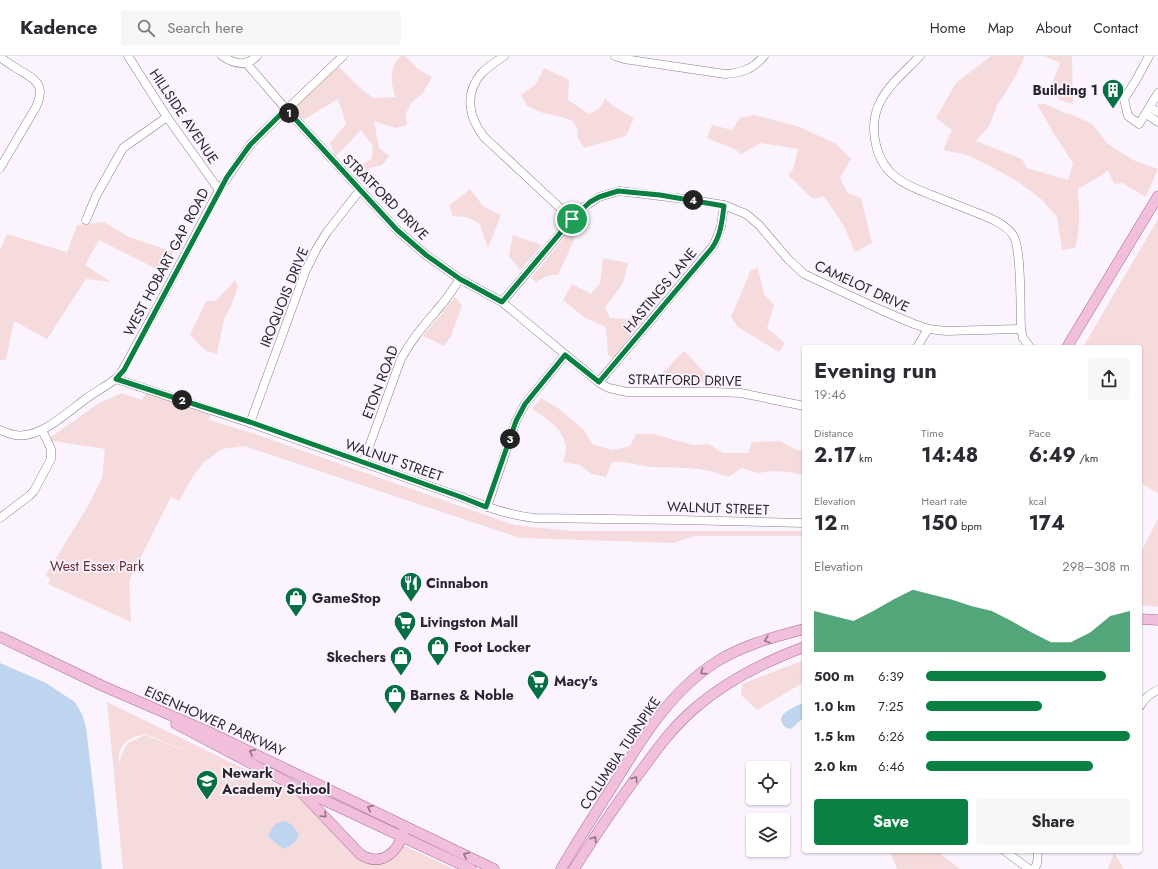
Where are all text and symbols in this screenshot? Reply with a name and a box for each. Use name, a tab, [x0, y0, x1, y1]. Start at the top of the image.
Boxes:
search box	[121, 10, 401, 46]
text: Kadence	[20, 14, 97, 41]
icon: search	[135, 17, 157, 39]
text: Search here	[167, 17, 243, 39]
text: Home	[930, 18, 966, 38]
text: Map	[988, 18, 1014, 38]
text: About	[1036, 18, 1071, 38]
text: Contact	[1093, 18, 1138, 38]
street label: HILLSIDE AVENUE	[145, 65, 223, 167]
building icon: Building 1	[1100, 77, 1126, 110]
place label: Building 1	[1033, 80, 1098, 100]
pin: 1	[279, 103, 299, 123]
text: 1	[286, 105, 292, 121]
street label: STRATFORD DRIVE	[339, 150, 433, 244]
street label: WEST HOBART GAP ROAD	[118, 184, 214, 340]
pin: 4	[683, 190, 703, 210]
text: 4	[689, 192, 697, 208]
pin	[555, 202, 589, 236]
icon: arrive	[561, 208, 583, 230]
street label: HASTINGS LANE	[619, 243, 701, 337]
street label: IROQUOIS DRIVE	[255, 244, 313, 350]
street label: CAMELOT DRIVE	[811, 255, 913, 317]
street label: ETON ROAD	[357, 343, 403, 421]
text: Evening run	[814, 354, 937, 386]
button: share	[1088, 358, 1130, 400]
street label: STRATFORD DRIVE	[628, 369, 742, 391]
text: 19:46	[814, 385, 846, 404]
pin: 2	[172, 390, 192, 410]
text: 2	[178, 392, 186, 408]
text: Distance	[814, 425, 853, 441]
text: Time	[921, 425, 944, 441]
text: Pace	[1029, 425, 1051, 441]
pin: 3	[500, 429, 520, 449]
text: 3	[507, 431, 513, 447]
street label: WALNUT STREET	[342, 434, 446, 486]
text: 2.17	[814, 441, 856, 470]
text: 14:48	[921, 441, 978, 470]
text: 6:49	[1029, 441, 1076, 470]
text: km	[856, 450, 873, 466]
text: /km	[1076, 450, 1098, 466]
text: Elevation	[814, 493, 856, 509]
text: Heart rate	[921, 493, 967, 509]
text: kcal	[1029, 493, 1046, 509]
street label: WALNUT STREET	[667, 496, 770, 520]
text: 12	[814, 509, 837, 538]
text: 150	[921, 509, 958, 538]
text: 174	[1029, 509, 1065, 538]
text: m	[837, 518, 849, 534]
text: bpm	[958, 518, 982, 534]
park label: West Essex Park	[50, 556, 145, 576]
text: Elevation	[814, 557, 863, 576]
text: 298–308 m	[1062, 557, 1130, 576]
restaurant icon: Cinnabon	[398, 570, 424, 603]
place label: Cinnabon	[426, 573, 488, 593]
shop icon: GameStop	[283, 585, 309, 618]
place label: GameStop	[312, 588, 381, 608]
supermarket icon: Livingston Mall	[392, 609, 418, 642]
place label: Livingston Mall	[420, 612, 518, 632]
shop icon: Foot Locker	[425, 634, 451, 667]
one-way arrow	[763, 635, 770, 643]
place label: Foot Locker	[454, 637, 531, 657]
shop icon: Skechers	[388, 644, 414, 677]
place label: Skechers	[326, 647, 387, 667]
one-way arrow	[701, 667, 708, 674]
text: 500 m	[814, 667, 854, 686]
text: 6:39	[878, 667, 904, 686]
supermarket icon: Macy's	[525, 668, 551, 701]
place label: Macy's	[554, 671, 598, 691]
street label: EISENHOWER PARKWAY	[141, 681, 289, 761]
shop icon: Barnes & Noble	[382, 682, 408, 715]
place label: Barnes & Noble	[410, 685, 514, 705]
street label: COLUMBIA TURNPIKE	[575, 693, 665, 813]
text: 1.0 km	[814, 697, 855, 716]
text: 7:25	[878, 697, 903, 716]
text: 1.5 km	[814, 727, 855, 746]
text: 6:26	[878, 727, 904, 746]
one-way arrow	[249, 749, 257, 757]
text: 2.0 km	[814, 757, 857, 776]
text: 6:46	[878, 757, 904, 776]
map controls	[746, 761, 790, 857]
button: locate	[746, 761, 790, 805]
place label: Newark Academy School	[221, 763, 330, 799]
school or university icon: Newark Academy School	[194, 768, 220, 801]
one-way arrow	[630, 776, 638, 783]
button: Save	[814, 799, 968, 845]
button: Share	[976, 799, 1130, 845]
one-way arrow	[366, 805, 374, 813]
one-way arrow	[319, 810, 327, 818]
button: layers	[746, 813, 790, 857]
one-way arrow	[589, 836, 597, 843]
one-way arrow	[462, 852, 470, 860]

